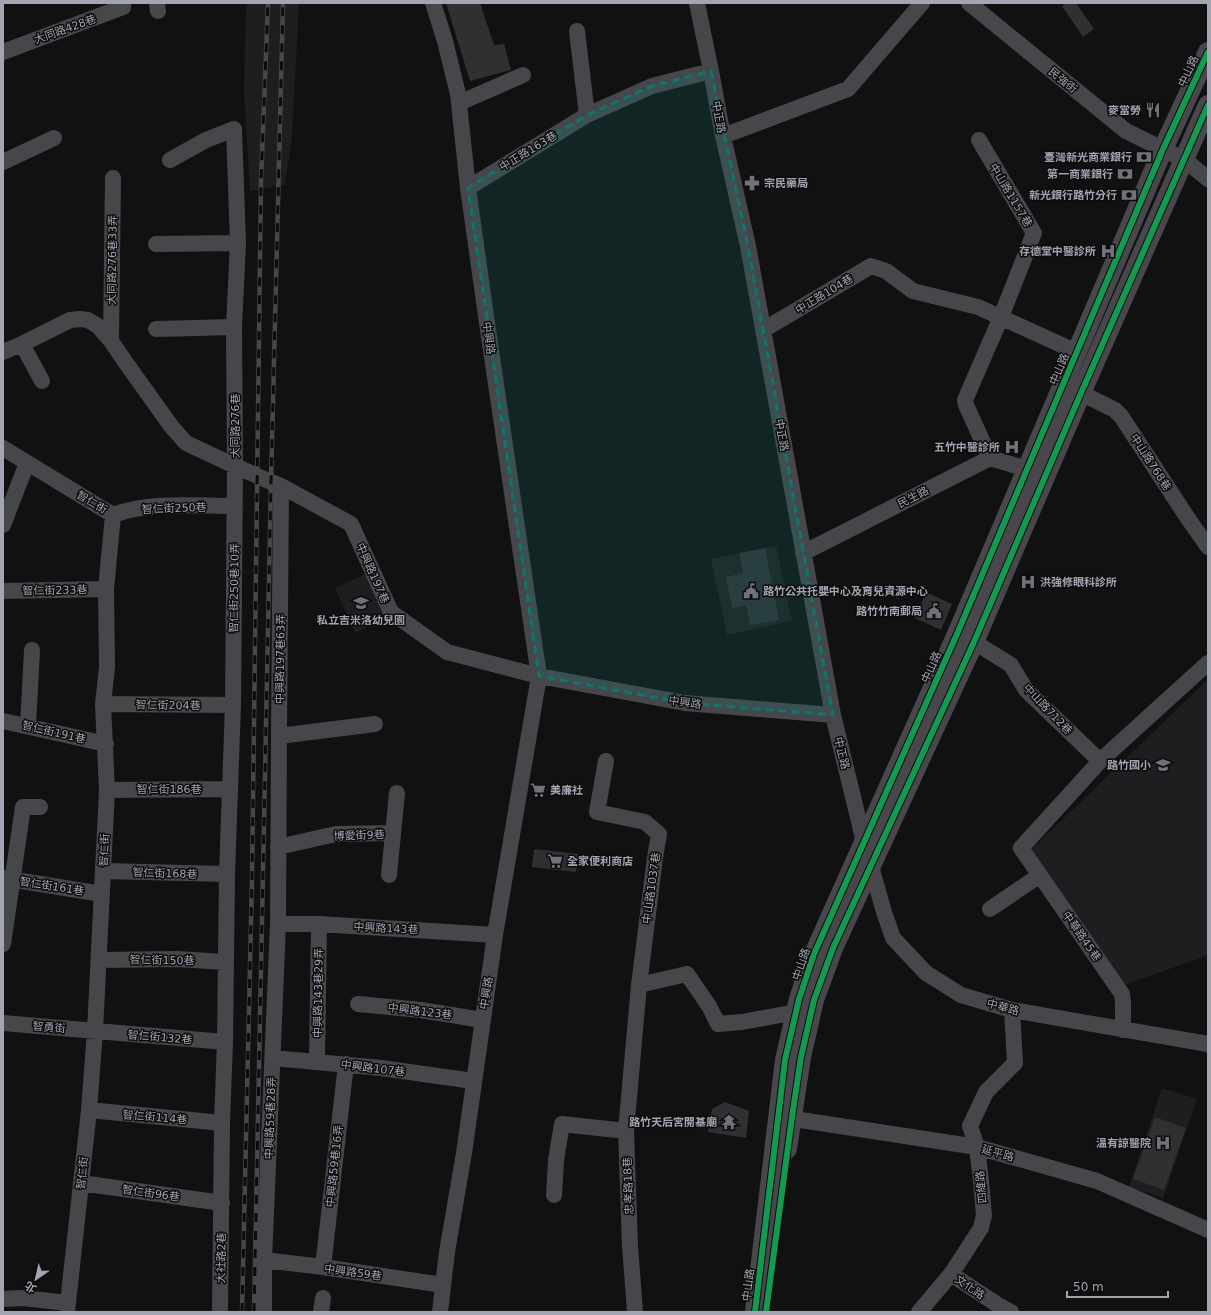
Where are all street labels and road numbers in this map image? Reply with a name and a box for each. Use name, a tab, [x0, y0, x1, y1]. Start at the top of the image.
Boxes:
street label: 大同路428巷	[32, 12, 98, 47]
street label: 中山路	[1176, 54, 1201, 89]
street label: 民強街	[1046, 65, 1080, 96]
street label: 中正路	[709, 100, 728, 134]
street label: 中正路163巷	[497, 129, 559, 174]
street label: 中山路1157巷	[986, 161, 1035, 229]
street label: 大同路276巷33弄	[105, 215, 120, 305]
street label: 中正路104巷	[793, 272, 855, 317]
street label: 中興路	[480, 321, 497, 355]
street label: 中山路	[1047, 351, 1072, 387]
street label: 大同路276巷	[229, 394, 242, 459]
street label: 中正路	[772, 418, 791, 452]
street label: 中山路768巷	[1127, 431, 1174, 493]
street label: 民生路	[896, 484, 931, 511]
street label: 智仁街	[74, 488, 109, 516]
street label: 智仁街250巷	[141, 501, 207, 516]
street label: 中興路197巷	[353, 541, 392, 606]
street label: 智仁街250巷10弄	[227, 543, 242, 633]
street label: 智仁街233巷	[22, 583, 88, 598]
street label: 中興路197巷63弄	[273, 614, 288, 704]
street label: 中山路	[919, 649, 944, 685]
street label: 中山路712巷	[1020, 681, 1075, 737]
street label: 中興路	[668, 694, 702, 711]
street label: 智仁街204巷	[135, 698, 201, 713]
street label: 智仁街191巷	[21, 719, 87, 746]
street label: 中正路	[831, 736, 852, 771]
street label: 智仁街186巷	[137, 783, 202, 796]
street label: 博愛街9巷	[333, 828, 385, 843]
street label: 智仁街	[97, 833, 112, 867]
street label: 中山路1037巷	[640, 852, 663, 925]
street label: 智仁街168巷	[132, 866, 198, 881]
street label: 智仁街161巷	[19, 875, 85, 898]
street label: 中華路45巷	[1060, 909, 1104, 964]
street label: 中興路143巷	[353, 920, 419, 937]
street label: 中山路	[790, 946, 813, 982]
street label: 中興路143巷29弄	[311, 948, 326, 1038]
street label: 智仁街150巷	[129, 953, 195, 968]
street label: 中興路	[477, 976, 495, 1010]
street label: 中華路	[985, 997, 1020, 1018]
street label: 中興路123巷	[387, 1001, 453, 1022]
street label: 智勇街	[32, 1020, 66, 1035]
street label: 智仁街132巷	[127, 1028, 193, 1047]
street label: 中興路107巷	[340, 1058, 406, 1079]
street label: 中興路59巷28弄	[263, 1076, 278, 1160]
street label: 智仁街114巷	[122, 1108, 188, 1127]
street label: 中興路59巷16弄	[324, 1124, 345, 1208]
street label: 延平路	[980, 1143, 1016, 1164]
street label: 智仁街	[74, 1156, 91, 1190]
street label: 忠孝路18巷	[621, 1157, 636, 1215]
street label: 四維路	[974, 1170, 989, 1204]
street label: 智仁街96巷	[121, 1183, 181, 1204]
street label: 大社路2巷	[215, 1232, 228, 1284]
street label: 中興路59巷	[323, 1262, 383, 1283]
street label: 中山路	[740, 1268, 757, 1302]
street label: 文化路	[952, 1273, 987, 1302]

